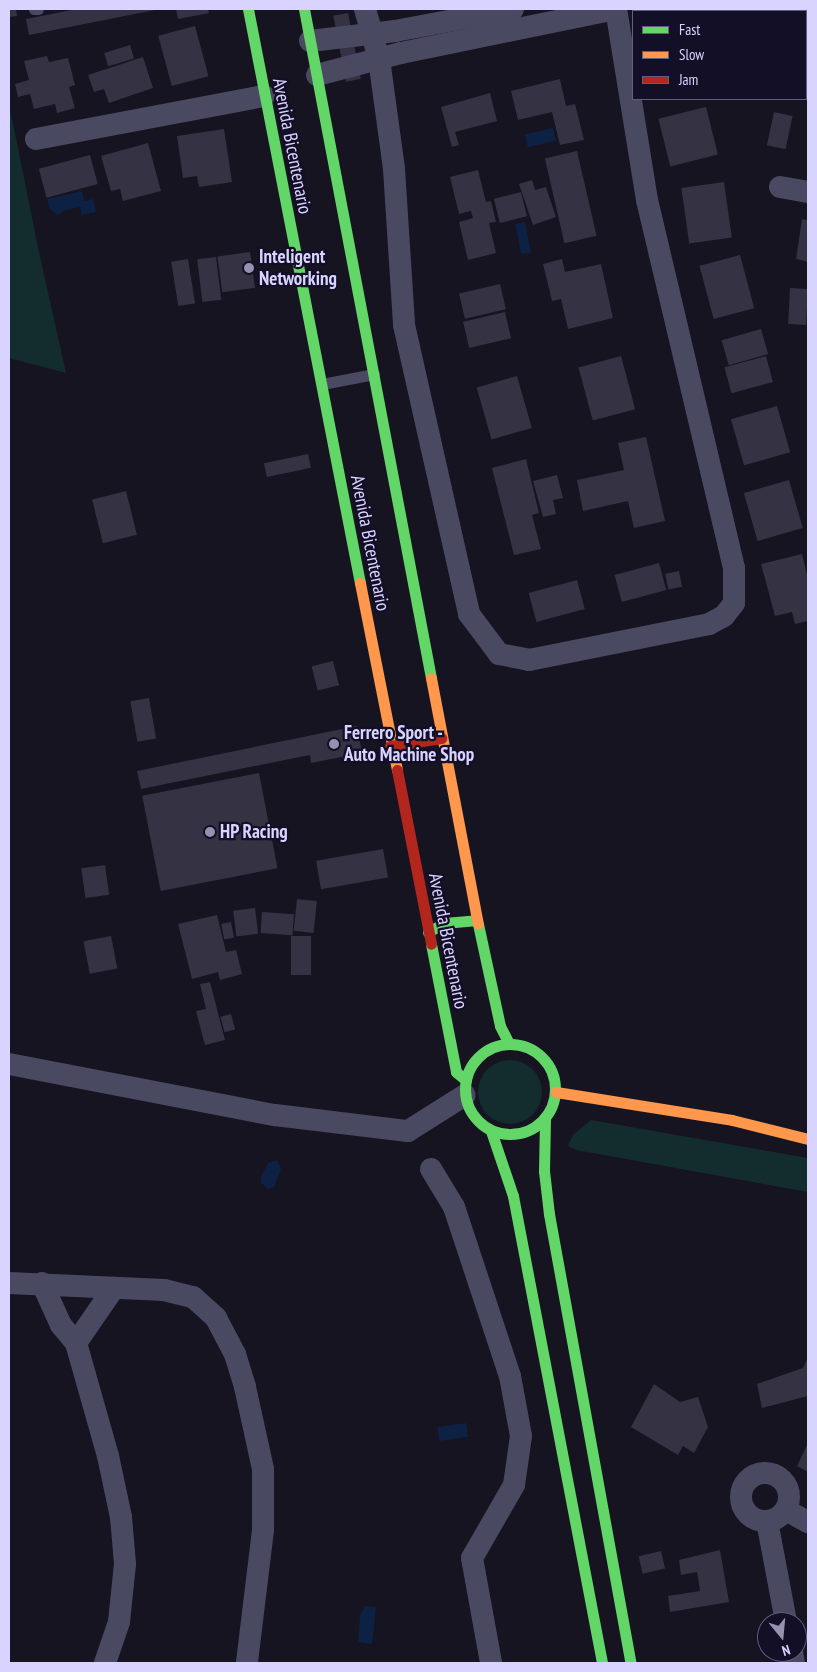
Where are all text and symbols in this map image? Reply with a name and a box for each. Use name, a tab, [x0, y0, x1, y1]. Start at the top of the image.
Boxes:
legend	[632, 10, 807, 100]
text: Fast	[679, 20, 700, 39]
text: Slow	[679, 45, 704, 64]
text: Jam	[679, 70, 698, 89]
street label: Avenida Bicentenario	[268, 76, 316, 216]
place label: Inteligent Networking	[259, 246, 337, 290]
marker: Inteligent Networking	[243, 262, 255, 274]
street label: Avenida Bicentenario	[346, 473, 394, 613]
place label: Ferrero Sport - Auto Machine Shop	[344, 722, 474, 766]
marker: Ferrero Sport - Auto Machine Shop	[328, 738, 340, 750]
place label: HP Racing	[220, 821, 288, 843]
marker: HP Racing	[204, 826, 216, 838]
street label: Avenida Bicentenario	[424, 871, 472, 1011]
north arrow	[757, 1612, 807, 1662]
text: N	[780, 1641, 792, 1660]

